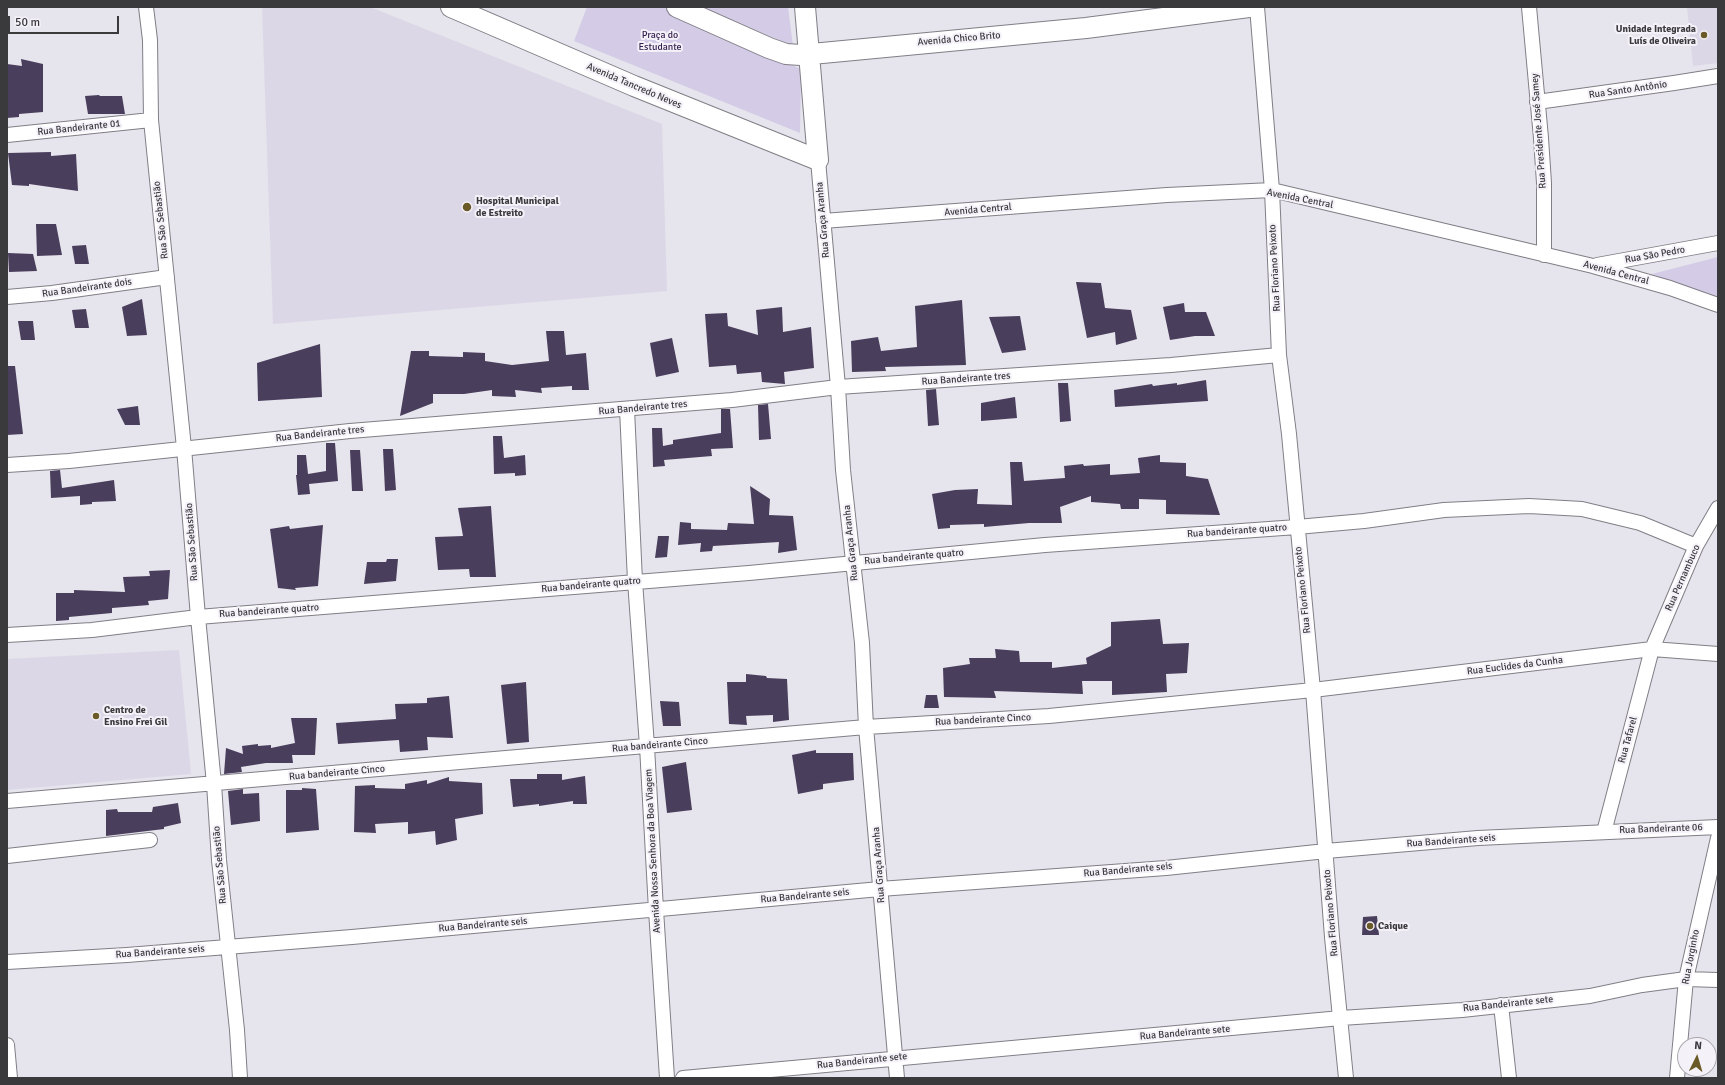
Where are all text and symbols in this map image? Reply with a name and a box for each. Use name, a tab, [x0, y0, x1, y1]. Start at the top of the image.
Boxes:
scale bar	[10, 8, 121, 34]
text: 50 m	[15, 15, 40, 30]
place label: Unidade Integrada Luís de Oliveira	[1616, 23, 1696, 46]
park label: Praça do Estudante	[638, 29, 682, 52]
street label: Avenida Chico Brito	[917, 29, 1001, 49]
marker: Unidade Integrada Luís de Oliveira	[1699, 30, 1709, 40]
street label: Avenida Tancredo Neves	[585, 61, 683, 111]
street label: Rua Presidente José Samey	[1529, 73, 1549, 189]
street label: Rua Santo Antônio	[1588, 79, 1668, 101]
street label: Rua Bandeirante 01	[37, 118, 121, 138]
street label: Rua São Sebastião	[151, 180, 171, 260]
street label: Rua Graça Aranha	[814, 181, 832, 259]
street label: Avenida Central	[1266, 187, 1334, 211]
place label: Hospital Municipal de Estreito	[476, 195, 559, 218]
marker: Hospital Municipal de Estreito	[461, 201, 473, 213]
street label: Avenida Central	[944, 201, 1012, 219]
street label: Rua Floriano Peixoto	[1267, 224, 1283, 312]
street label: Rua São Pedro	[1624, 244, 1686, 266]
street label: Avenida Central	[1582, 258, 1650, 288]
street label: Rua Bandeirante dois	[41, 276, 133, 300]
street label: Rua Bandeirante tres	[921, 370, 1011, 388]
street label: Rua Bandeirante tres	[598, 398, 688, 418]
street label: Rua Bandeirante tres	[275, 423, 365, 445]
street label: Rua São Sebastião	[183, 503, 201, 581]
street label: Rua Graça Aranha	[841, 504, 861, 582]
street label: Rua bandeirante quatro	[1187, 522, 1287, 540]
street label: Rua Pernambuco	[1663, 543, 1703, 613]
street label: Rua Floriano Peixoto	[1292, 546, 1314, 634]
street label: Rua bandeirante quatro	[864, 547, 964, 567]
street label: Rua bandeirante quatro	[541, 575, 641, 595]
street label: Rua bandeirante quatro	[219, 602, 319, 620]
street label: Rua Euclides da Cunha	[1466, 654, 1564, 678]
place label: Centro de Ensino Frei Gil	[104, 704, 167, 728]
marker: Centro de Ensino Frei Gil	[91, 711, 101, 721]
street label: Rua bandeirante Cinco	[935, 711, 1031, 729]
street label: Rua Tafarel	[1616, 715, 1640, 765]
street label: Rua bandeirante Cinco	[612, 735, 708, 755]
street label: Rua bandeirante Cinco	[289, 763, 385, 783]
street label: Avenida Nossa Senhora da Boa Viagem	[643, 769, 663, 933]
street label: Rua Bandeirante 06	[1619, 822, 1703, 836]
street label: Rua São Sebastião	[211, 825, 229, 905]
street label: Rua Graça Aranha	[870, 827, 888, 903]
street label: Rua Bandeirante seis	[1406, 832, 1496, 850]
street label: Rua Bandeirante seis	[1083, 860, 1173, 880]
street label: Rua Floriano Peixoto	[1321, 869, 1341, 957]
street label: Rua Bandeirante seis	[760, 886, 850, 906]
street label: Rua Bandeirante seis	[438, 915, 528, 935]
place label: Caique	[1378, 920, 1408, 932]
marker: Caique	[1365, 921, 1375, 931]
street label: Rua Jorginho	[1680, 928, 1702, 986]
street label: Rua Bandeirante seis	[115, 943, 205, 961]
street label: Rua Bandeirante sete	[1462, 993, 1554, 1015]
street label: Rua Bandeirante sete	[1139, 1023, 1231, 1043]
north arrow	[1677, 1037, 1717, 1077]
text: N	[1694, 1039, 1702, 1052]
street label: Rua Bandeirante sete	[816, 1050, 908, 1072]

